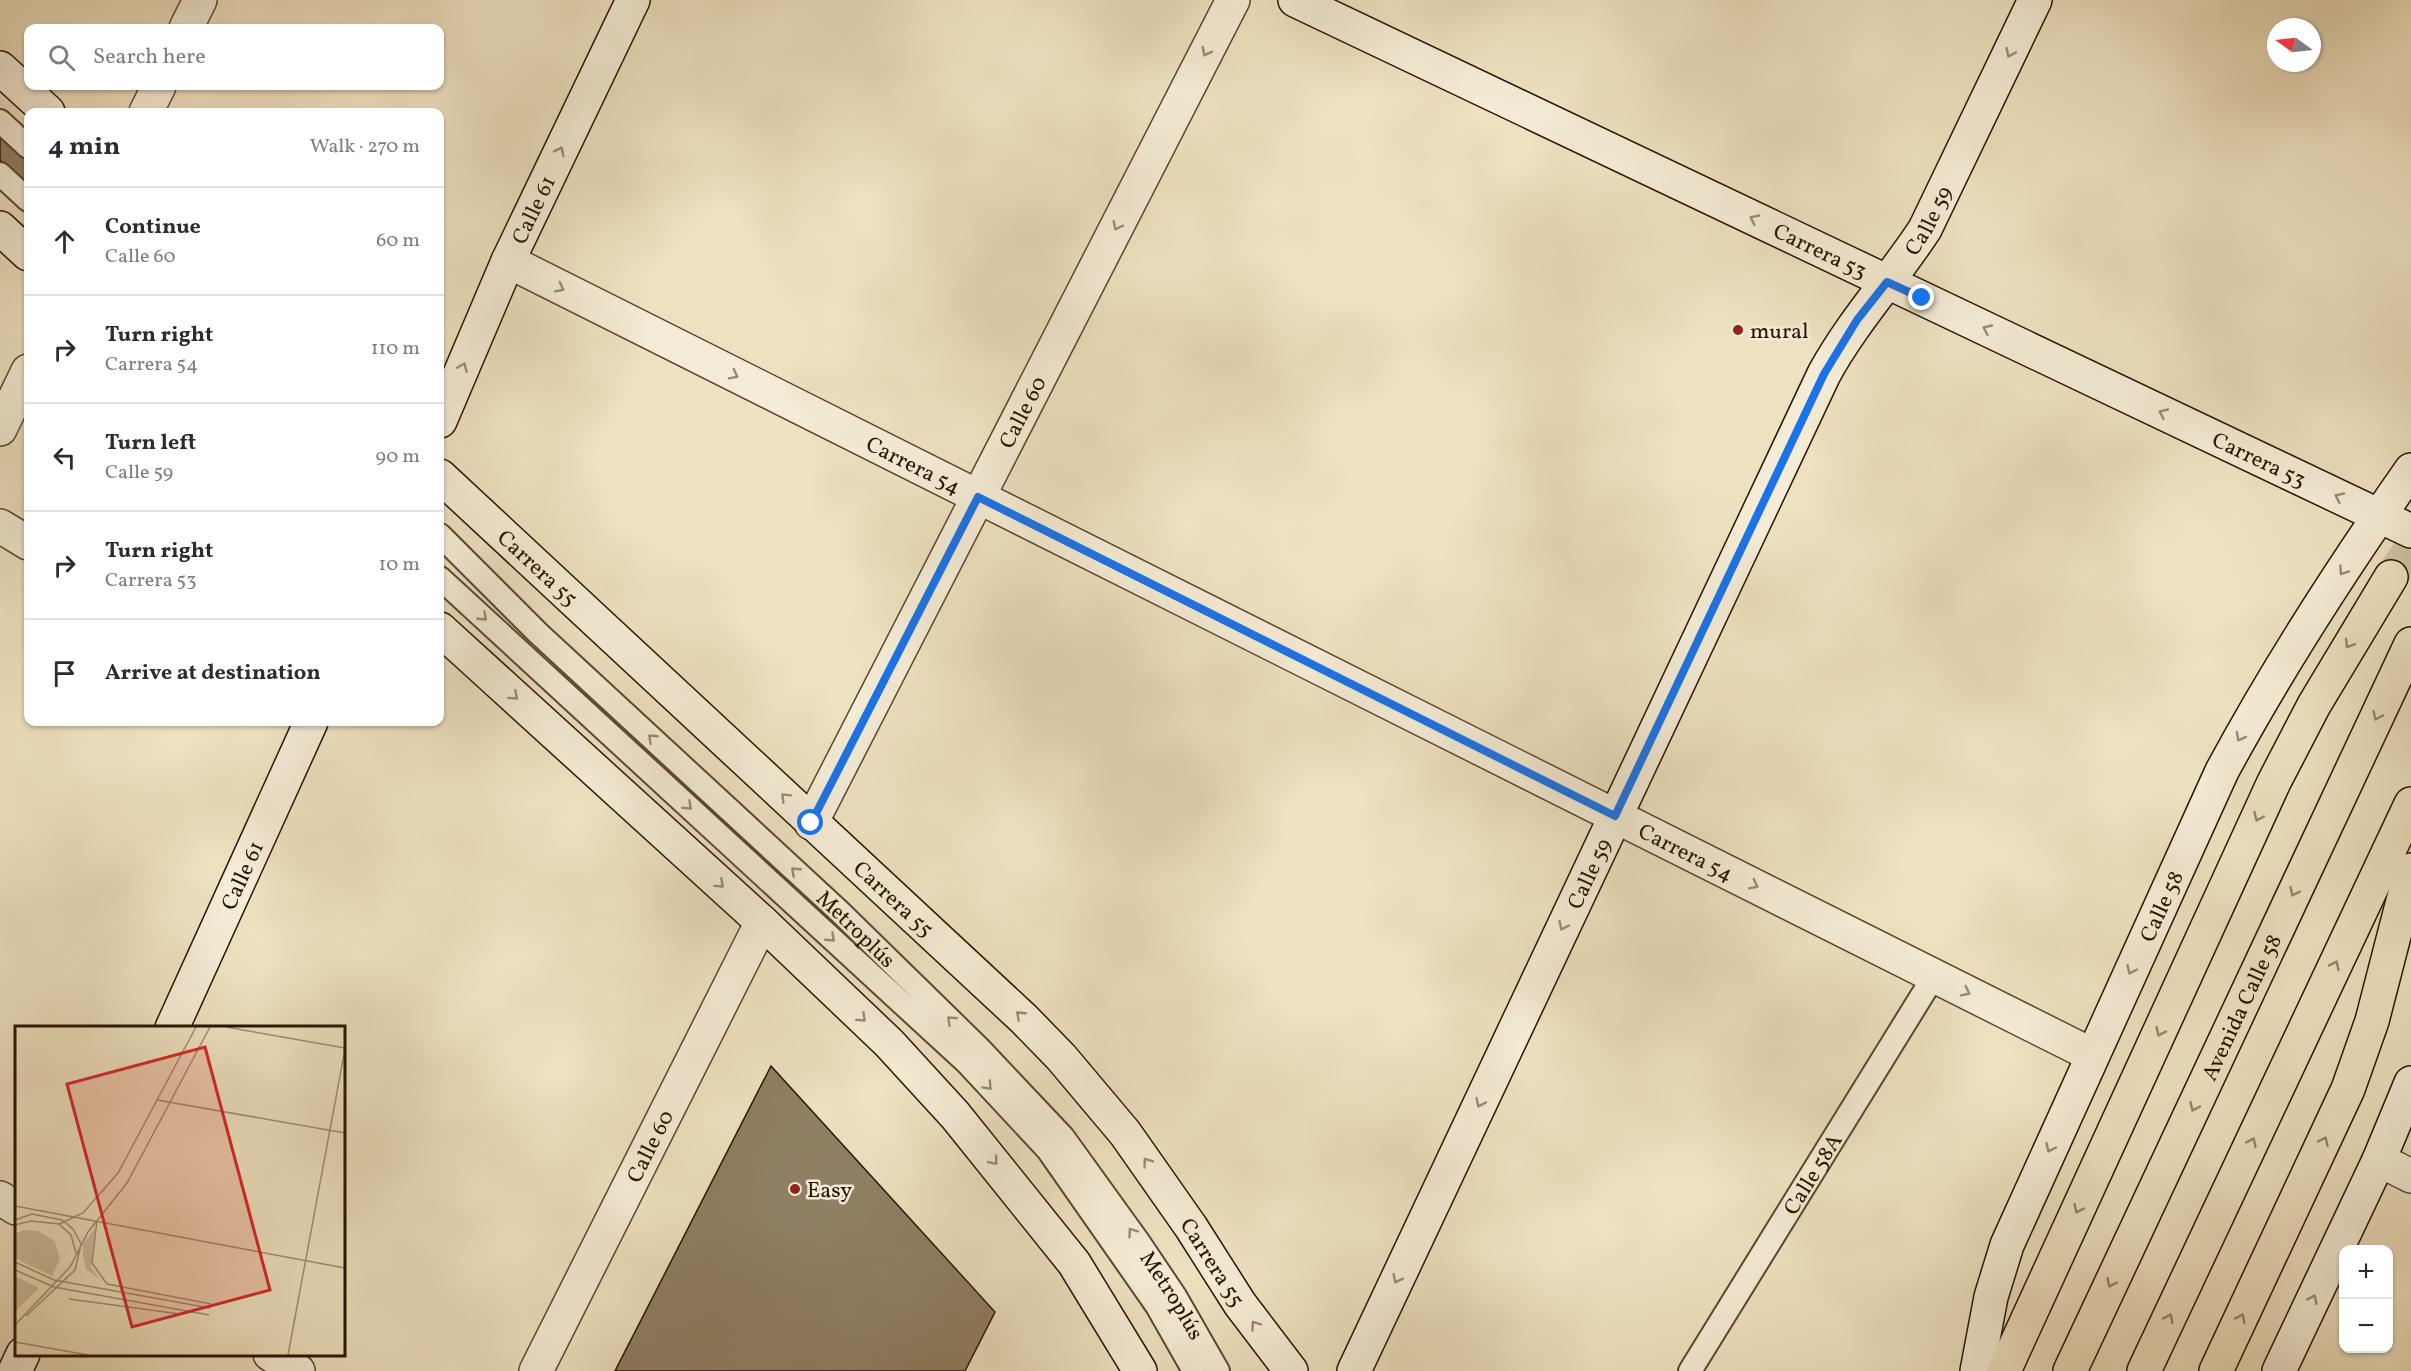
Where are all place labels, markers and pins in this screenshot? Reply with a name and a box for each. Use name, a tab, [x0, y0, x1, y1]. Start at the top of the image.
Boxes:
place label: mural	[1750, 317, 1809, 348]
marker: mural	[1731, 323, 1745, 337]
place label: Easy	[807, 1176, 852, 1207]
marker: Easy	[788, 1182, 802, 1196]

